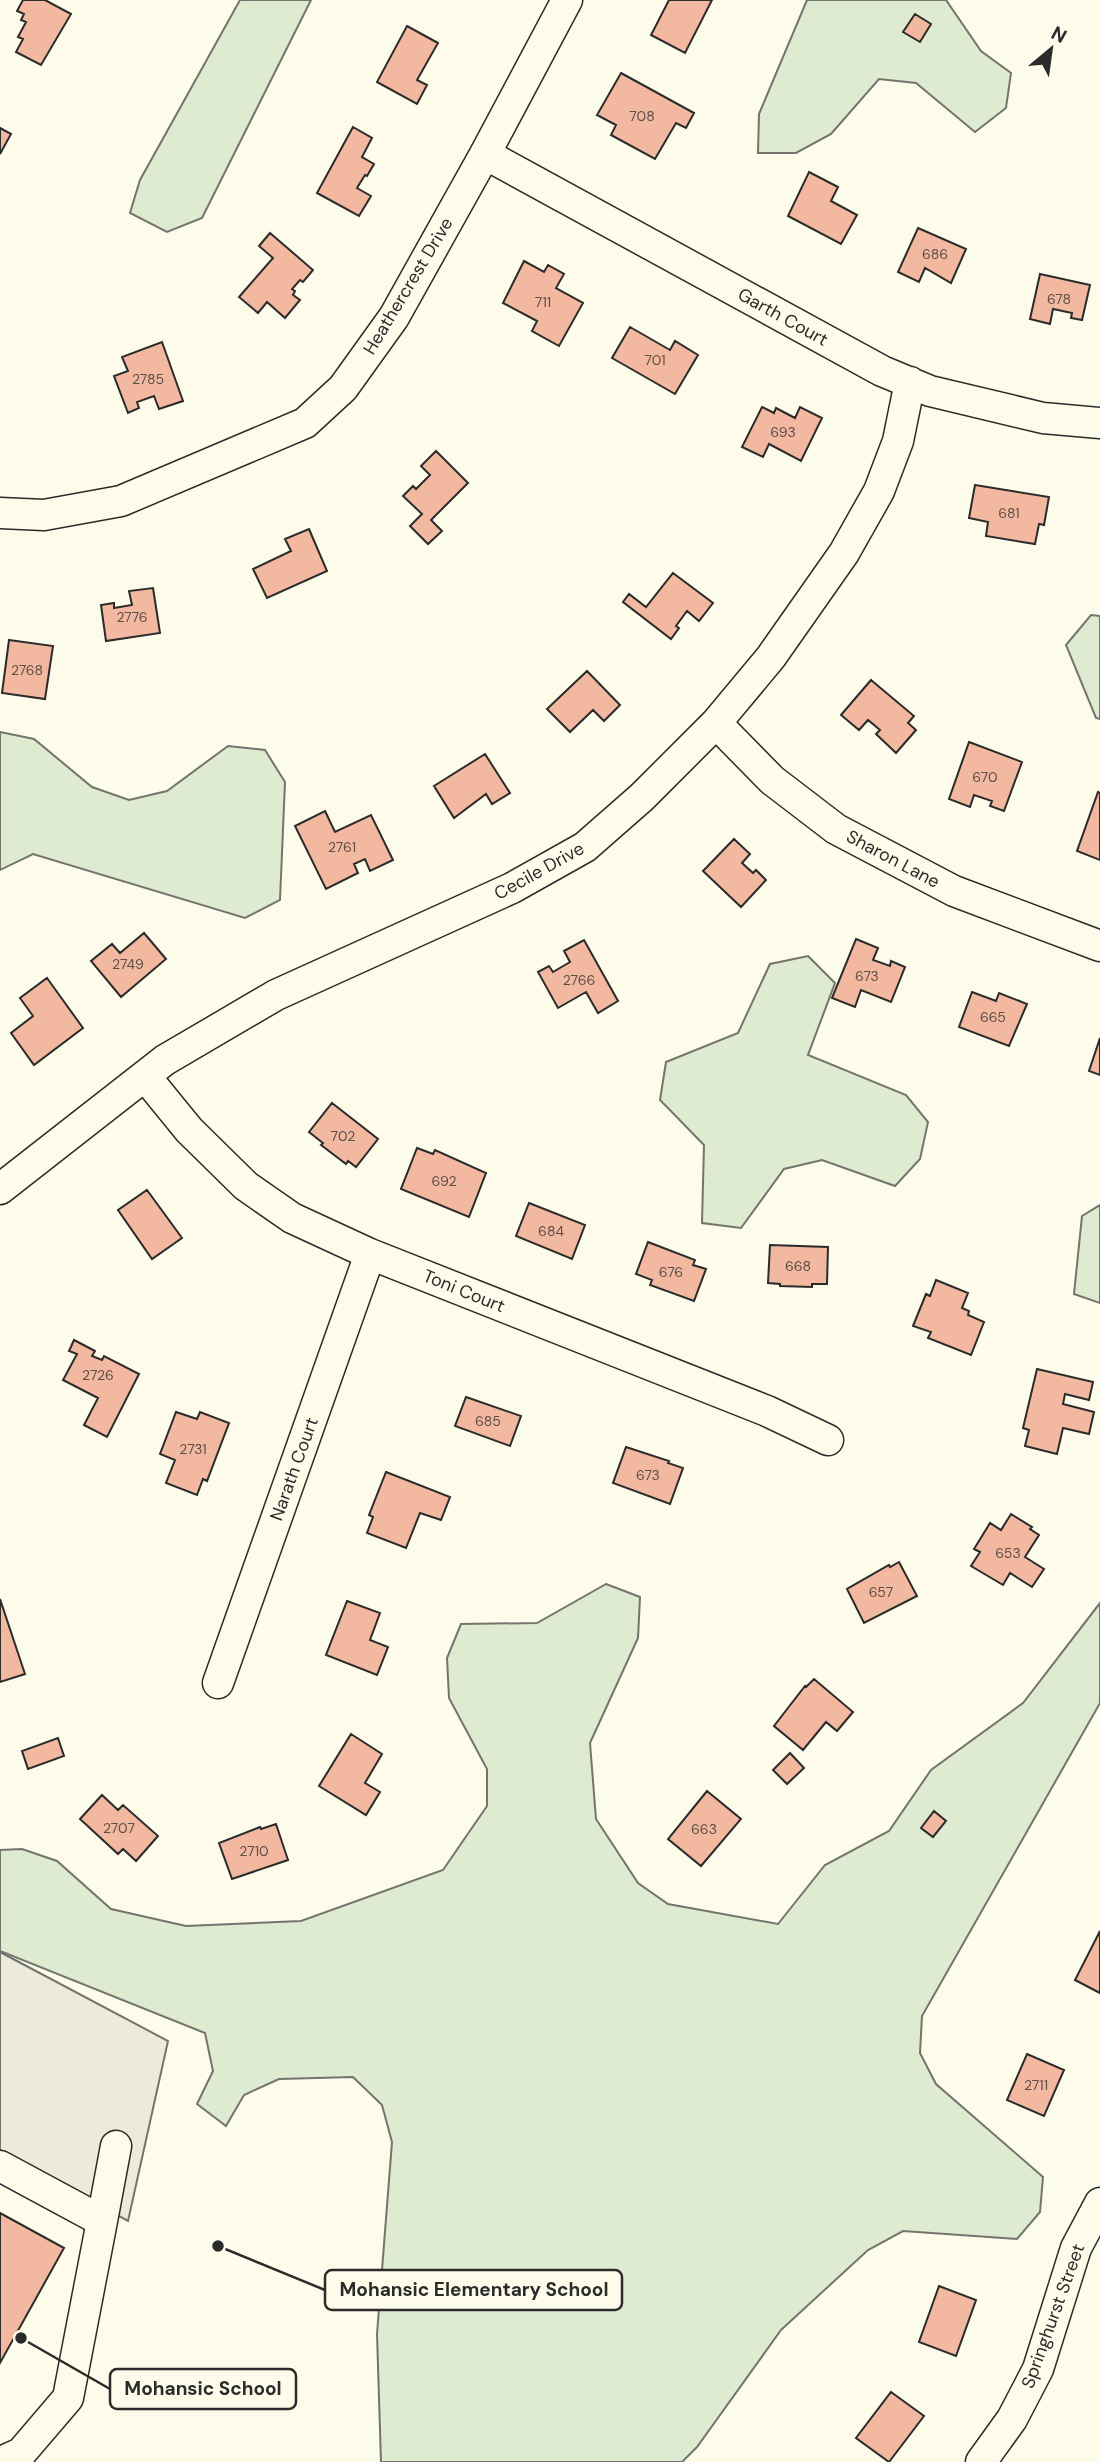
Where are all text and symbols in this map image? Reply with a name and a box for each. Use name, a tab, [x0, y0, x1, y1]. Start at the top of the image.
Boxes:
north arrow	[1016, 14, 1086, 84]
text: N	[1047, 20, 1071, 49]
house number: 708	[629, 107, 655, 125]
street label: Heathercrest Drive	[358, 213, 458, 359]
house number: 686	[922, 245, 948, 263]
street label: Garth Court	[733, 282, 833, 352]
house number: 678	[1047, 290, 1071, 308]
house number: 711	[535, 293, 551, 311]
house number: 701	[644, 351, 666, 369]
house number: 2785	[132, 370, 164, 388]
house number: 693	[770, 423, 796, 441]
house number: 681	[998, 504, 1020, 522]
house number: 2776	[116, 608, 148, 626]
house number: 2768	[11, 661, 43, 679]
house number: 670	[972, 768, 998, 786]
street label: Sharon Lane	[842, 824, 944, 894]
street label: Cecile Drive	[490, 836, 588, 906]
house number: 2761	[328, 838, 356, 856]
house number: 2749	[112, 955, 144, 973]
house number: 673	[855, 967, 879, 985]
house number: 2766	[563, 971, 595, 989]
house number: 665	[980, 1008, 1006, 1026]
house number: 702	[331, 1127, 355, 1145]
house number: 692	[431, 1172, 457, 1190]
house number: 684	[538, 1222, 564, 1240]
house number: 668	[785, 1257, 811, 1275]
house number: 676	[659, 1263, 683, 1281]
street label: Toni Court	[420, 1264, 508, 1318]
house number: 2726	[82, 1366, 114, 1384]
house number: 685	[475, 1412, 501, 1430]
street label: Narath Court	[264, 1414, 324, 1524]
house number: 2731	[179, 1440, 207, 1458]
house number: 673	[636, 1466, 660, 1484]
house number: 653	[995, 1544, 1021, 1562]
house number: 657	[869, 1583, 893, 1601]
house number: 2707	[103, 1819, 135, 1837]
house number: 663	[691, 1820, 717, 1838]
house number: 2710	[239, 1842, 269, 1860]
house number: 2711	[1024, 2076, 1048, 2094]
street label: Springhurst Street	[1016, 2241, 1090, 2391]
callout: Mohansic Elementary School	[325, 2270, 622, 2310]
text: Mohansic Elementary School	[339, 2277, 609, 2302]
callout: Mohansic School	[110, 2369, 296, 2409]
text: Mohansic School	[124, 2376, 282, 2401]

